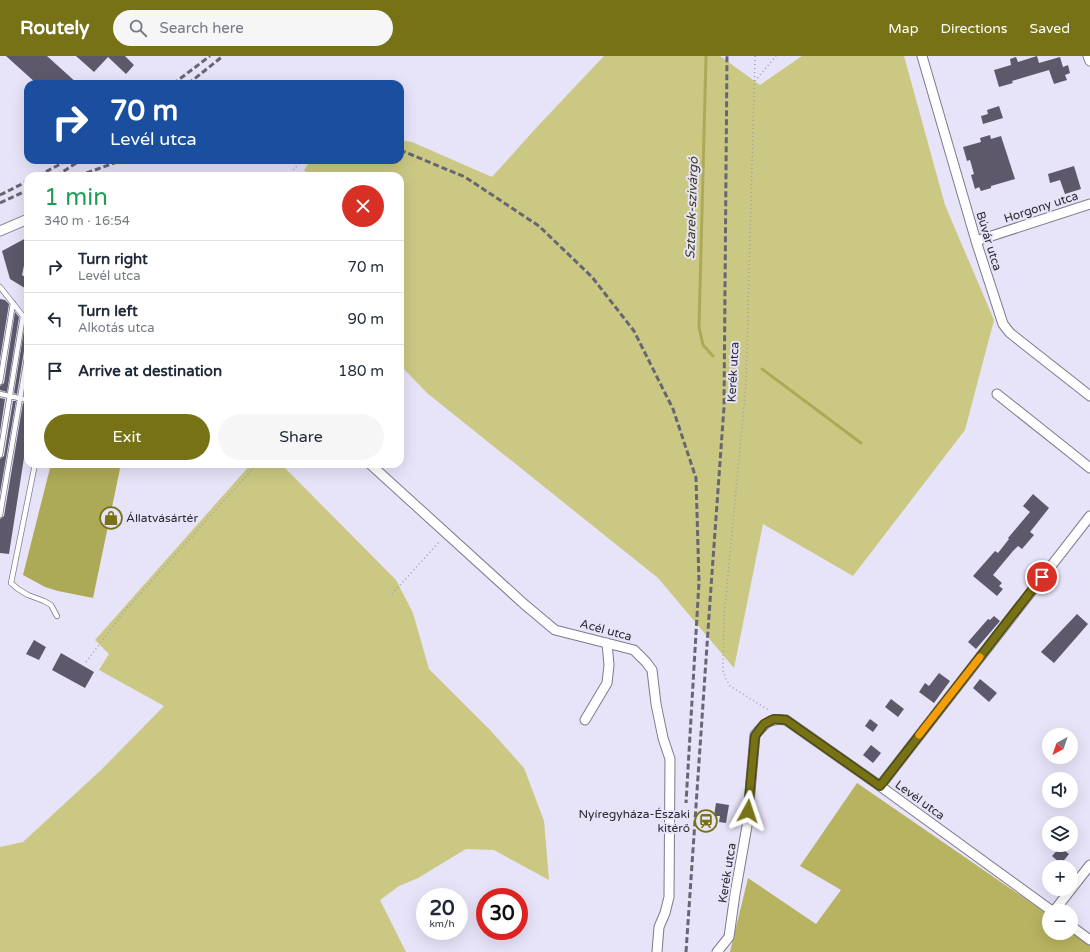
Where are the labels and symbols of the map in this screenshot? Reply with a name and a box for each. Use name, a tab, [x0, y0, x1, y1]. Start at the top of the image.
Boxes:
water label: Sztarek-szivárgó	[682, 156, 702, 259]
street label: Horgony utca	[1002, 188, 1080, 226]
street label: Búvár utca	[973, 210, 1005, 272]
street label: Kerék utca	[724, 341, 742, 403]
shop icon: Állatvásártér	[98, 505, 124, 531]
place label: Állatvásártér	[126, 511, 198, 525]
pin	[1025, 560, 1059, 594]
street label: Acél utca	[579, 616, 633, 644]
north arrow	[1042, 728, 1078, 764]
street label: Levél utca	[893, 777, 947, 823]
position arrow	[727, 790, 769, 832]
place label: Nyíregyháza-Északi kitérő	[579, 807, 690, 835]
station icon: Nyíregyháza-Északi kitérő	[693, 808, 719, 834]
street label: Kerék utca	[715, 842, 739, 904]
speed limit sign: 30	[476, 888, 528, 940]

